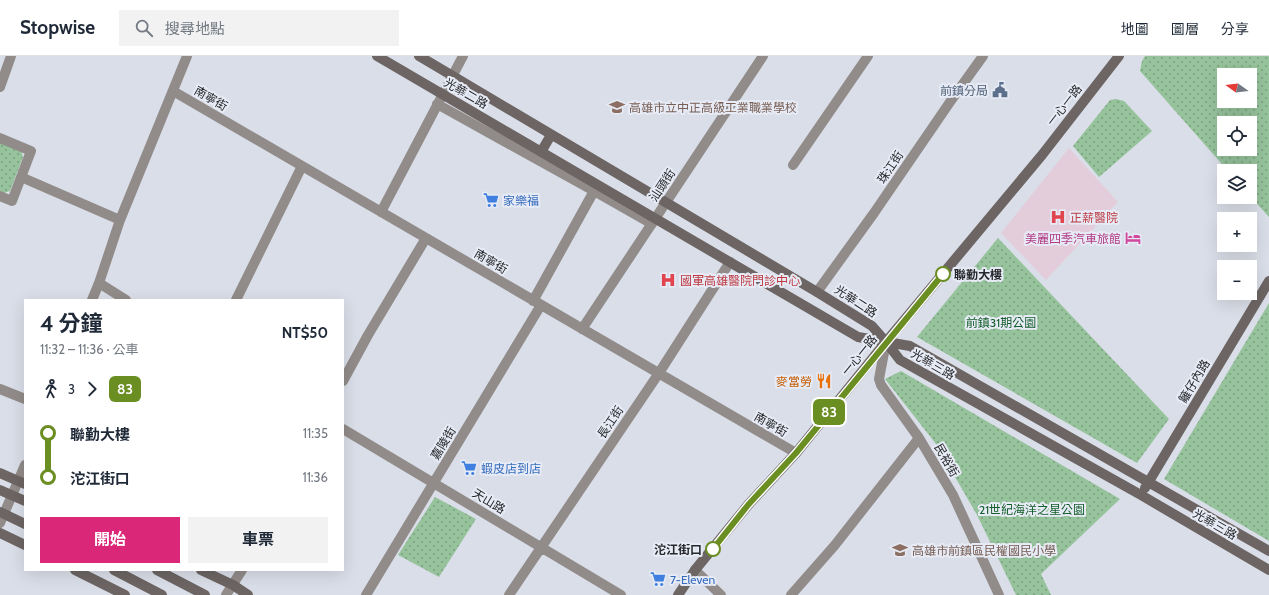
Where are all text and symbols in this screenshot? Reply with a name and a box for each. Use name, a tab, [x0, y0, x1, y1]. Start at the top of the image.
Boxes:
search box	[119, 10, 399, 46]
text: Stopwise	[20, 16, 95, 39]
icon: search	[133, 17, 155, 39]
text: 搜尋地點	[165, 20, 225, 38]
text: 地圖	[1121, 20, 1149, 38]
text: 圖層	[1171, 20, 1199, 38]
text: 分享	[1221, 20, 1249, 38]
north arrow	[1217, 68, 1257, 108]
map controls	[1217, 68, 1257, 300]
street label: 光華二路	[441, 75, 491, 111]
public building icon: 前鎮分局	[991, 81, 1009, 99]
street label: 一心一路	[1043, 81, 1085, 129]
street label: 南寧街	[192, 83, 230, 113]
place label: 前鎮分局	[940, 83, 988, 98]
school or university icon: 高雄市立中正高級工業職業學校	[608, 98, 626, 116]
place label: 高雄市立中正高級工業職業學校	[629, 100, 797, 115]
button: locate	[1217, 116, 1257, 156]
street label: 珠江街	[874, 148, 906, 186]
button: layers	[1217, 164, 1257, 204]
street label: 汕頭街	[646, 166, 678, 204]
supermarket icon: 家樂福	[482, 191, 500, 209]
place label: 家樂福	[503, 193, 539, 208]
hospital icon: 正薪醫院	[1049, 208, 1067, 226]
place label: 正薪醫院	[1070, 210, 1118, 225]
button: +	[1217, 212, 1257, 252]
hotel icon: 美麗四季汽車旅館	[1124, 229, 1142, 247]
place label: 美麗四季汽車旅館	[1025, 231, 1121, 246]
street label: 南寧街	[472, 246, 510, 276]
button: −	[1217, 260, 1257, 300]
marker: 聯勤大樓	[935, 266, 951, 282]
place label: 聯勤大樓	[954, 267, 1002, 282]
hospital icon: 國軍高雄醫院門診中心	[659, 271, 677, 289]
place label: 國軍高雄醫院門診中心	[680, 273, 800, 288]
street label: 光華二路	[832, 282, 880, 320]
text: 4 分鐘	[40, 310, 103, 337]
park label: 前鎮31期公園	[966, 315, 1036, 330]
text: NT$50	[282, 324, 328, 342]
street label: 一心一路	[838, 332, 880, 378]
text: 11:32 – 11:36 · 公車	[40, 341, 139, 357]
street label: 光華三路	[908, 346, 958, 382]
street label: 籬仔內路	[1175, 357, 1213, 405]
restaurant icon: 麥當勞	[815, 372, 833, 390]
place label: 麥當勞	[776, 374, 812, 389]
icon: walk	[40, 378, 62, 400]
icon: forward	[81, 378, 103, 400]
text: 83	[117, 380, 133, 398]
text: 3	[68, 381, 75, 397]
line badge: 83	[811, 399, 847, 425]
street label: 長江街	[594, 403, 626, 441]
text: 83	[821, 403, 837, 421]
street label: 南寧街	[752, 409, 790, 439]
street label: 嘉陵街	[427, 424, 459, 462]
text: 11:35	[303, 425, 328, 441]
text: 聯勤大樓	[70, 426, 130, 444]
street label: 民裕街	[932, 441, 962, 479]
supermarket icon: 蝦皮店到店	[460, 459, 478, 477]
place label: 蝦皮店到店	[481, 461, 541, 476]
text: 11:36	[302, 469, 328, 485]
text: 沱江街口	[70, 470, 130, 488]
street label: 天山路	[470, 485, 508, 517]
park label: 21世紀海洋之星公園	[979, 502, 1085, 517]
street label: 光華三路	[1190, 506, 1240, 542]
button: 開始	[40, 517, 180, 563]
button: 車票	[188, 517, 328, 563]
marker: 沱江街口	[705, 541, 721, 557]
school or university icon: 高雄市前鎮區民權國民小學	[891, 541, 909, 559]
place label: 沱江街口	[654, 542, 702, 557]
place label: 高雄市前鎮區民權國民小學	[912, 543, 1056, 558]
supermarket icon: 7-Eleven	[649, 570, 667, 588]
place label: 7-Eleven	[670, 572, 715, 587]

